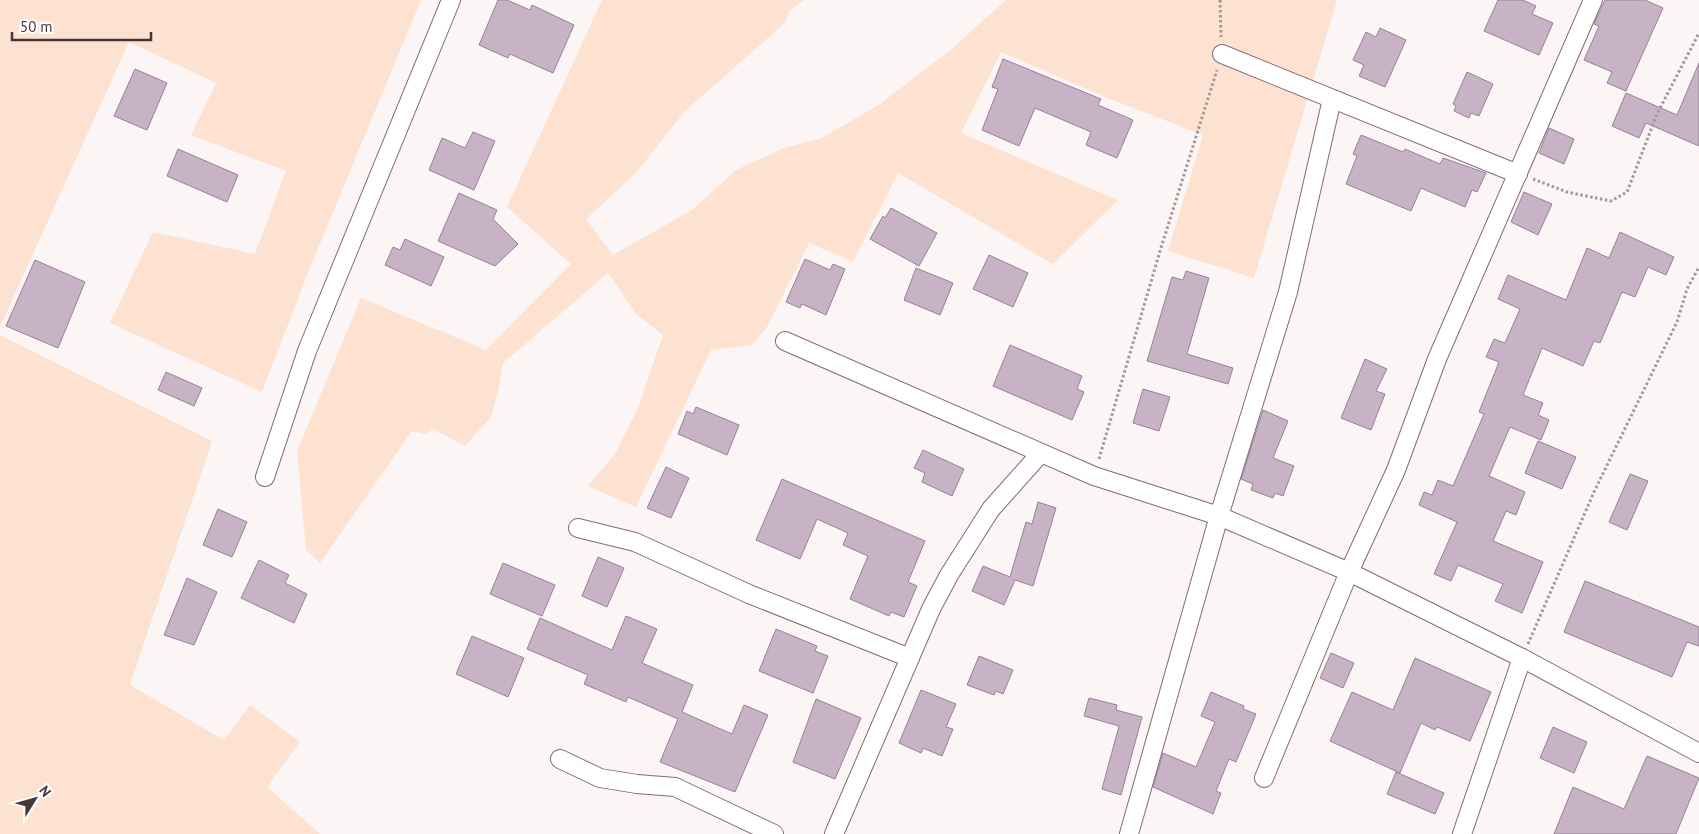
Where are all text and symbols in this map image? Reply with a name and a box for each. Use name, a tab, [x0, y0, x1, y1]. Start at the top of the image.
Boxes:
scale bar	[12, 10, 151, 42]
text: 50 m	[20, 17, 53, 36]
north arrow	[10, 774, 60, 824]
text: N	[35, 782, 55, 800]

